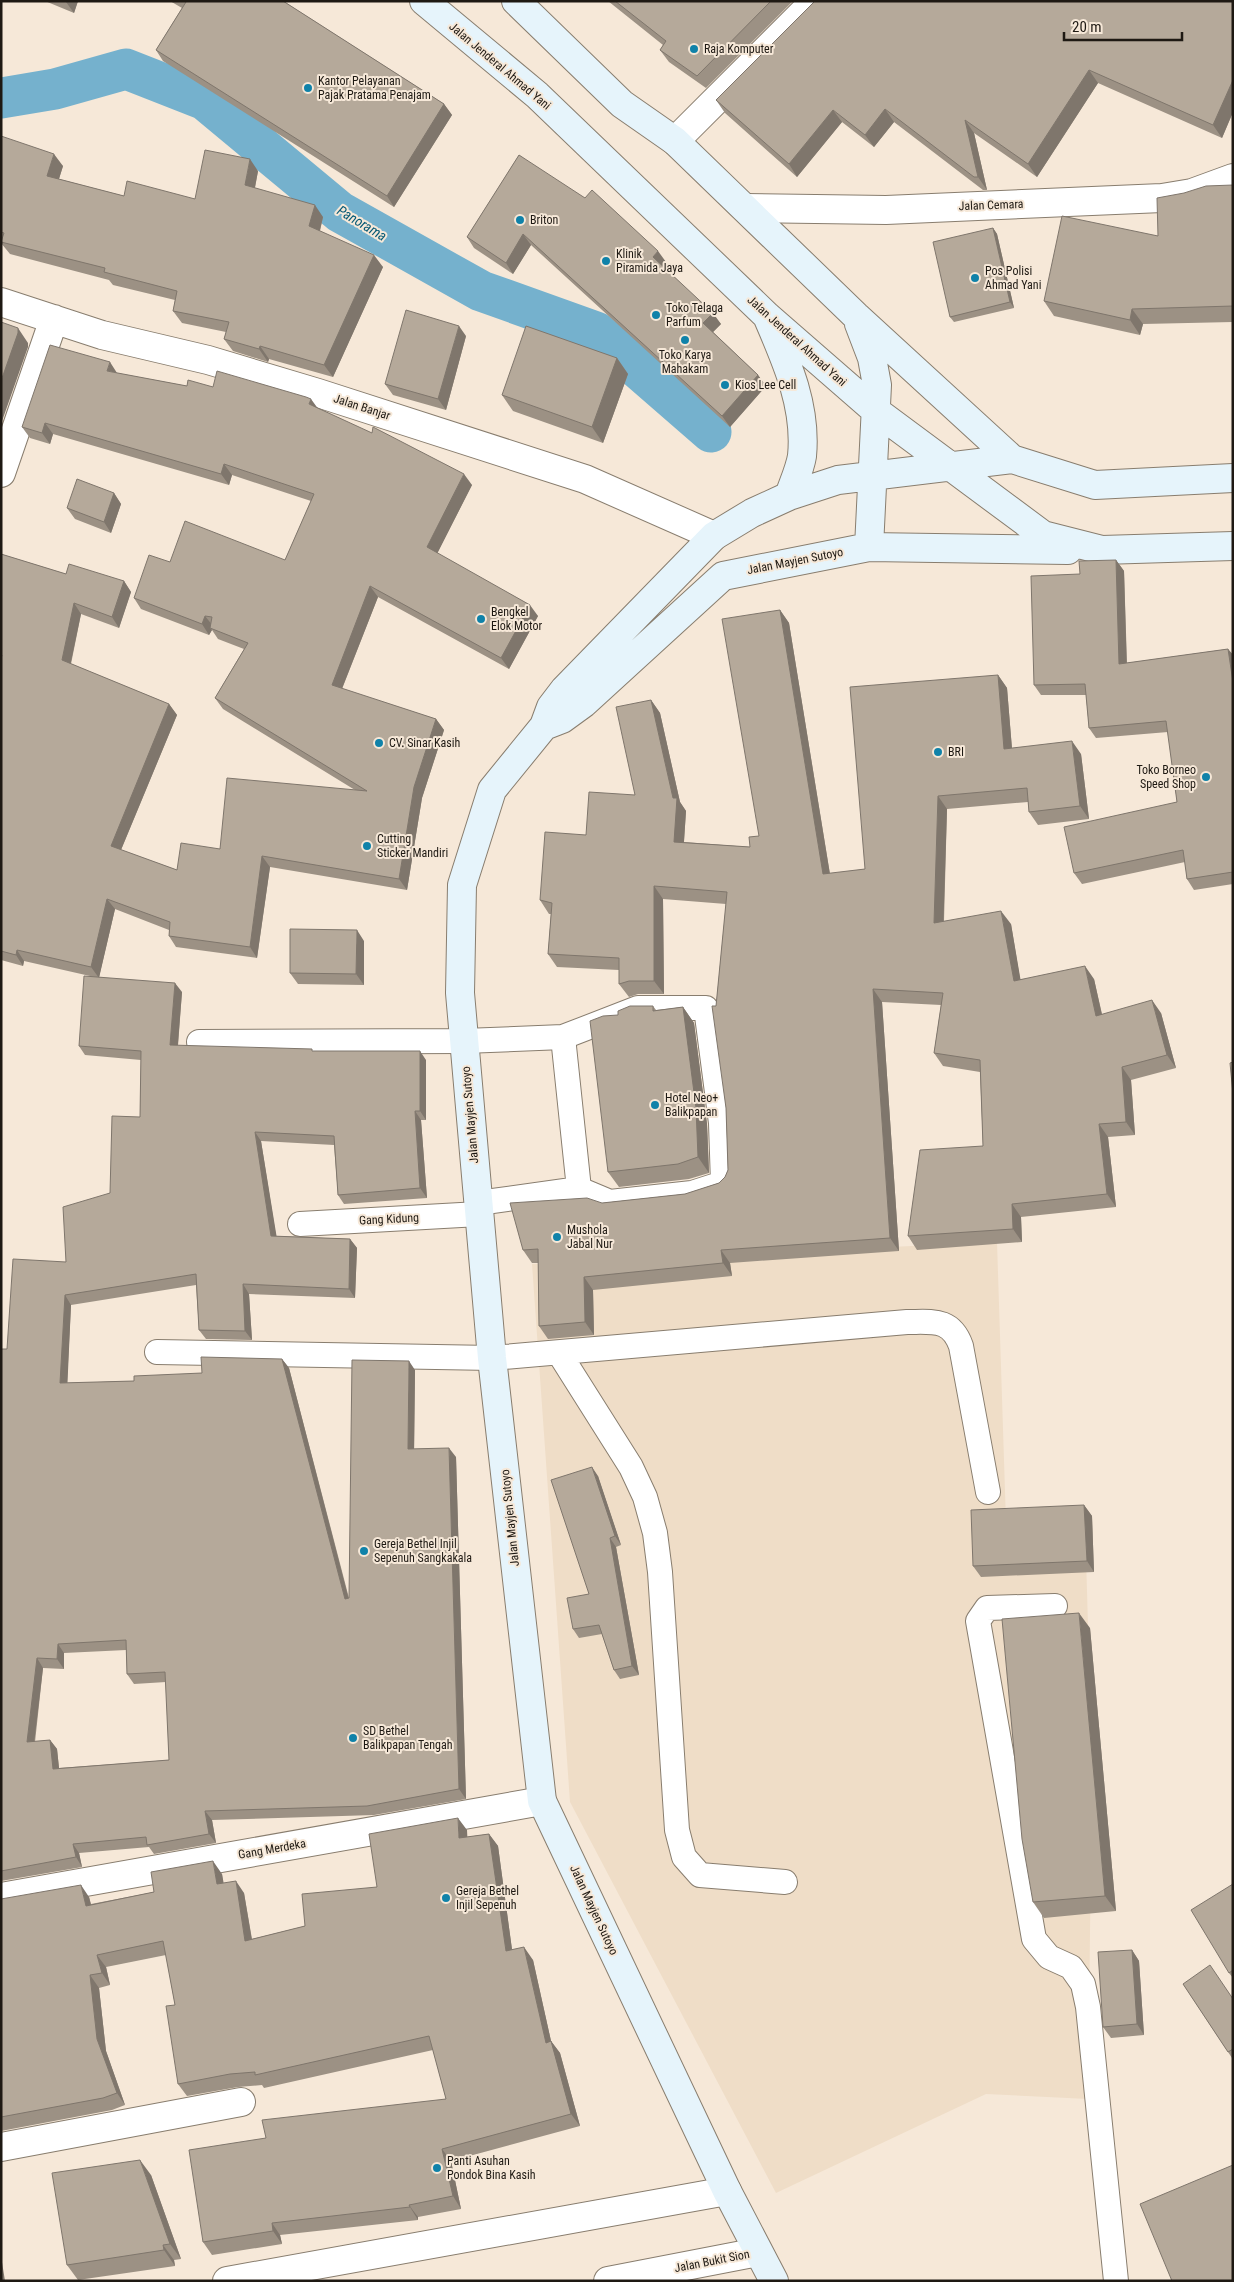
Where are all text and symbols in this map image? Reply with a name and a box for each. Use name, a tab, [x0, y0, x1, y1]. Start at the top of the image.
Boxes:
scale bar	[1064, 10, 1182, 42]
text: 20 m	[1072, 18, 1102, 36]
street label: Jalan Jenderal Ahmad Yani	[446, 19, 554, 113]
place label: Raja Komputer	[704, 42, 774, 56]
marker: Raja Komputer	[688, 43, 700, 55]
place label: Kantor Pelayanan Pajak Pratama Penajam	[318, 74, 431, 102]
marker: Kantor Pelayanan Pajak Pratama Penajam	[302, 82, 314, 94]
street label: Jalan Cemara	[958, 197, 1024, 213]
water label: Panorama	[335, 202, 389, 244]
place label: Briton	[530, 213, 558, 227]
marker: Briton	[514, 214, 526, 226]
place label: Klinik Piramida Jaya	[616, 247, 683, 275]
marker: Klinik Piramida Jaya	[600, 255, 612, 267]
place label: Pos Polisi Ahmad Yani	[985, 264, 1041, 292]
marker: Pos Polisi Ahmad Yani	[969, 272, 981, 284]
street label: Jalan Jenderal Ahmad Yani	[745, 293, 849, 389]
place label: Toko Telaga Parfum	[666, 301, 723, 329]
marker: Toko Telaga Parfum	[650, 309, 662, 321]
marker: Toko Karya Mahakam	[679, 334, 691, 346]
place label: Toko Karya Mahakam	[659, 348, 712, 376]
place label: Kios Lee Cell	[735, 378, 796, 392]
marker: Kios Lee Cell	[719, 379, 731, 391]
street label: Jalan Banjar	[332, 391, 392, 423]
street label: Jalan Mayjen Sutoyo	[746, 545, 844, 577]
place label: Bengkel Elok Motor	[491, 605, 542, 633]
marker: Bengkel Elok Motor	[475, 613, 487, 625]
place label: CV. Sinar Kasih	[389, 736, 461, 750]
marker: CV. Sinar Kasih	[373, 737, 385, 749]
place label: BRI	[948, 745, 964, 759]
marker: BRI	[932, 746, 944, 758]
place label: Toko Borneo Speed Shop	[1136, 763, 1196, 791]
marker: Toko Borneo Speed Shop	[1200, 771, 1212, 783]
place label: Cutting Sticker Mandiri	[377, 832, 448, 860]
marker: Cutting Sticker Mandiri	[361, 840, 373, 852]
street label: Jalan Mayjen Sutoyo	[459, 1066, 481, 1164]
place label: Hotel Neo+ Balikpapan	[665, 1091, 718, 1119]
marker: Hotel Neo+ Balikpapan	[649, 1099, 661, 1111]
street label: Gang Kidung	[359, 1210, 419, 1228]
place label: Mushola Jabal Nur	[567, 1223, 613, 1251]
marker: Mushola Jabal Nur	[551, 1231, 563, 1243]
street label: Jalan Mayjen Sutoyo	[498, 1469, 522, 1567]
place label: Gereja Bethel Injil Sepenuh Sangkakala	[374, 1537, 472, 1565]
marker: Gereja Bethel Injil Sepenuh Sangkakala	[358, 1545, 370, 1557]
place label: SD Bethel Balikpapan Tengah	[363, 1724, 453, 1752]
marker: SD Bethel Balikpapan Tengah	[347, 1732, 359, 1744]
street label: Gang Merdeka	[237, 1836, 307, 1862]
street label: Jalan Mayjen Sutoyo	[567, 1863, 621, 1957]
place label: Gereja Bethel Injil Sepenuh	[456, 1884, 519, 1912]
marker: Gereja Bethel Injil Sepenuh	[440, 1892, 452, 1904]
place label: Panti Asuhan Pondok Bina Kasih	[447, 2154, 536, 2182]
marker: Panti Asuhan Pondok Bina Kasih	[431, 2162, 443, 2174]
street label: Jalan Bukit Sion	[673, 2247, 751, 2275]

